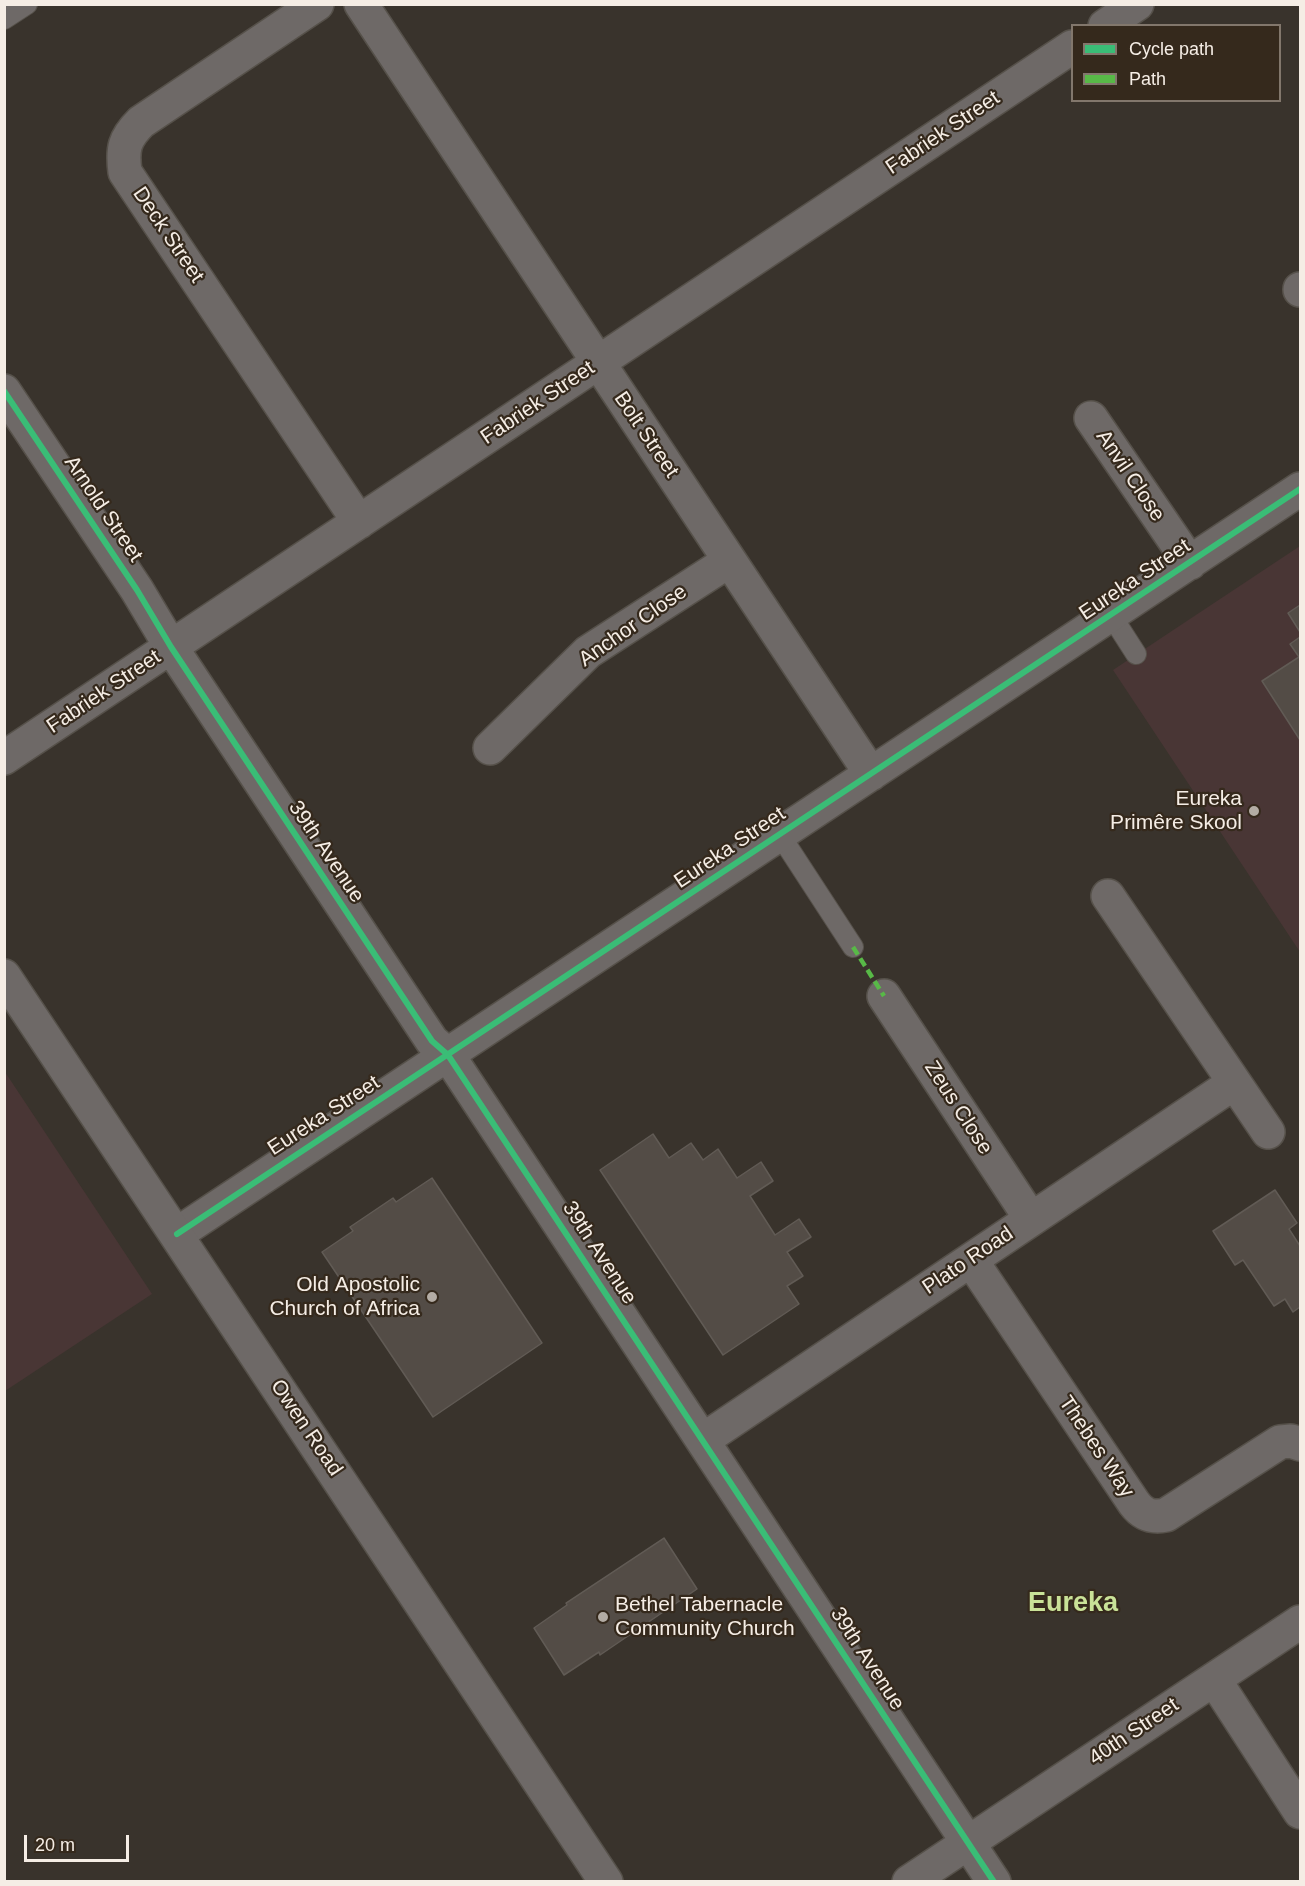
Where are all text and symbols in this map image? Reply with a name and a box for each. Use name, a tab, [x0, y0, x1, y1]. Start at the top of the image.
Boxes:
legend	[1071, 24, 1281, 102]
text: Cycle path	[1129, 39, 1214, 59]
text: Path	[1129, 69, 1166, 89]
street label: Fabriek Street	[881, 86, 1005, 180]
street label: Deck Street	[127, 182, 209, 288]
street label: Fabriek Street	[476, 356, 600, 450]
street label: Bolt Street	[608, 387, 684, 483]
street label: Anvil Close	[1090, 425, 1170, 527]
street label: Arnold Street	[58, 451, 148, 567]
street label: Eureka Street	[1075, 534, 1195, 626]
street label: Anchor Close	[574, 580, 692, 672]
street label: Fabriek Street	[42, 645, 166, 739]
place label: Eureka Primêre Skool	[1110, 786, 1242, 836]
street label: 39th Avenue	[283, 796, 369, 908]
street label: Eureka Street	[670, 802, 790, 894]
marker: Eureka Primêre Skool	[1247, 804, 1261, 818]
street label: Zeus Close	[919, 1057, 997, 1159]
street label: Eureka Street	[263, 1070, 385, 1162]
street label: 39th Avenue	[556, 1197, 642, 1309]
street label: Plato Road	[918, 1222, 1018, 1300]
place label: Old Apostolic Church of Africa	[269, 1272, 420, 1322]
marker: Old Apostolic Church of Africa	[425, 1290, 439, 1304]
street label: Owen Road	[265, 1375, 347, 1481]
street label: Thebes Way	[1053, 1391, 1139, 1503]
district label: Eureka	[1028, 1588, 1118, 1620]
place label: Bethel Tabernacle Community Church	[615, 1592, 795, 1642]
street label: 39th Avenue	[824, 1603, 910, 1715]
marker: Bethel Tabernacle Community Church	[596, 1610, 610, 1624]
street label: 40th Street	[1084, 1693, 1184, 1771]
scale bar	[27, 1823, 132, 1861]
text: 20 m	[35, 1835, 75, 1855]

